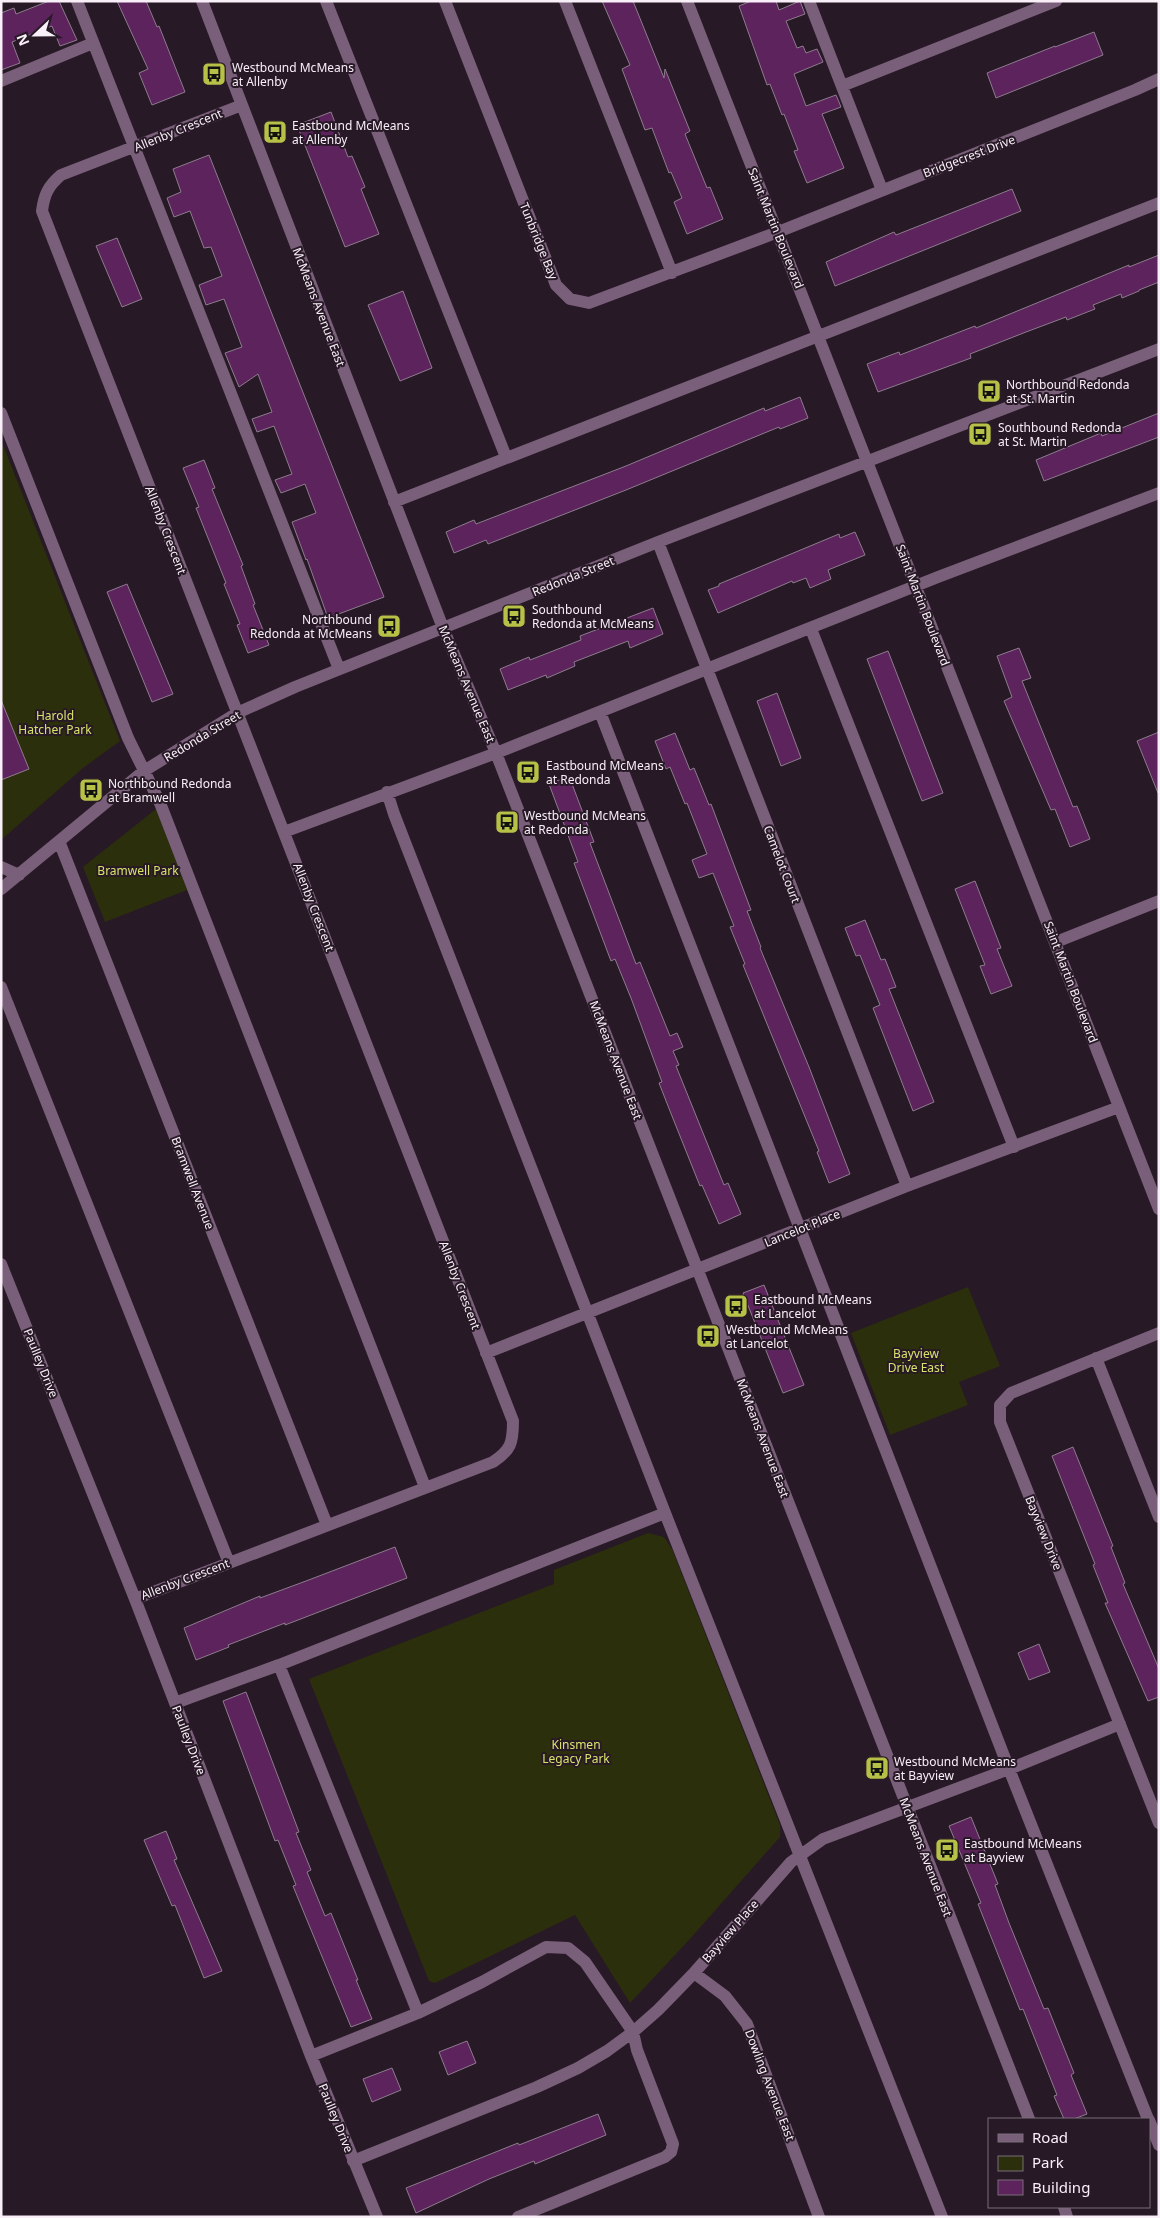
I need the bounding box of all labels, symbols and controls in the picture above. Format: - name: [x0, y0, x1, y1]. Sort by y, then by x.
- north arrow: [10, 10, 60, 60]
- text: N: [12, 31, 33, 49]
- place label: Westbound McMeans at Allenby: [232, 59, 354, 90]
- bus stop icon: Westbound McMeans at Allenby: [201, 61, 227, 87]
- street label: Allenby Crescent: [131, 104, 225, 155]
- place label: Eastbound McMeans at Allenby: [292, 117, 410, 148]
- bus stop icon: Eastbound McMeans at Allenby: [262, 119, 288, 145]
- street label: Bridgecrest Drive: [920, 131, 1018, 181]
- street label: Saint Martin Boulevard: [744, 165, 808, 291]
- street label: Tunbridge Bay: [516, 200, 563, 283]
- street label: McMeans Avenue East: [288, 245, 350, 370]
- place label: Northbound Redonda at St. Martin: [1006, 376, 1129, 407]
- bus stop icon: Northbound Redonda at St. Martin: [976, 378, 1002, 404]
- place label: Southbound Redonda at St. Martin: [998, 419, 1121, 450]
- bus stop icon: Southbound Redonda at St. Martin: [967, 421, 993, 447]
- street label: Allenby Crescent: [141, 483, 191, 577]
- street label: Saint Martin Boulevard: [892, 542, 954, 668]
- street label: Redonda Street: [529, 552, 617, 600]
- place label: Southbound Redonda at McMeans: [532, 601, 654, 632]
- bus stop icon: Southbound Redonda at McMeans: [501, 603, 527, 629]
- place label: Northbound Redonda at McMeans: [250, 611, 372, 642]
- bus stop icon: Northbound Redonda at McMeans: [376, 613, 402, 639]
- street label: McMeans Avenue East: [435, 623, 500, 746]
- street label: Redonda Street: [160, 706, 244, 766]
- park label: Harold Hatcher Park: [18, 707, 92, 738]
- place label: Eastbound McMeans at Redonda: [546, 757, 664, 788]
- bus stop icon: Eastbound McMeans at Redonda: [515, 759, 541, 785]
- place label: Northbound Redonda at Bramwell: [108, 775, 231, 806]
- bus stop icon: Northbound Redonda at Bramwell: [78, 777, 104, 803]
- place label: Westbound McMeans at Redonda: [524, 807, 646, 838]
- bus stop icon: Westbound McMeans at Redonda: [494, 809, 520, 835]
- street label: Camelot Court: [759, 823, 805, 906]
- street label: Allenby Crescent: [289, 860, 339, 954]
- park label: Bramwell Park: [97, 862, 179, 879]
- street label: Saint Martin Boulevard: [1040, 919, 1102, 1045]
- street label: McMeans Avenue East: [585, 998, 647, 1123]
- street label: Bramwell Avenue: [167, 1134, 219, 1232]
- street label: Lancelot Place: [762, 1205, 843, 1251]
- street label: Allenby Crescent: [435, 1238, 485, 1332]
- place label: Eastbound McMeans at Lancelot: [754, 1291, 872, 1322]
- bus stop icon: Eastbound McMeans at Lancelot: [723, 1293, 749, 1319]
- place label: Westbound McMeans at Lancelot: [726, 1321, 848, 1352]
- bus stop icon: Westbound McMeans at Lancelot: [695, 1323, 721, 1349]
- street label: Paulley Drive: [19, 1326, 63, 1400]
- park label: Bayview Drive East: [888, 1345, 945, 1376]
- street label: McMeans Avenue East: [732, 1376, 794, 1501]
- street label: Bayview Drive: [1021, 1493, 1067, 1573]
- street label: Allenby Crescent: [138, 1554, 232, 1604]
- street label: Paulley Drive: [168, 1703, 210, 1777]
- park label: Kinsmen Legacy Park: [542, 1736, 610, 1767]
- place label: Westbound McMeans at Bayview: [894, 1753, 1016, 1784]
- bus stop icon: Westbound McMeans at Bayview: [864, 1755, 890, 1781]
- street label: McMeans Avenue East: [895, 1795, 957, 1920]
- place label: Eastbound McMeans at Bayview: [964, 1835, 1082, 1866]
- bus stop icon: Eastbound McMeans at Bayview: [934, 1837, 960, 1863]
- street label: Bayview Place: [698, 1896, 762, 1966]
- street label: Dowling Avenue East: [741, 2027, 799, 2144]
- street label: Paulley Drive: [314, 2081, 358, 2155]
- legend: [988, 2118, 1150, 2208]
- text: Road: [1032, 2127, 1068, 2147]
- text: Park: [1032, 2152, 1064, 2172]
- text: Building: [1032, 2177, 1090, 2197]

